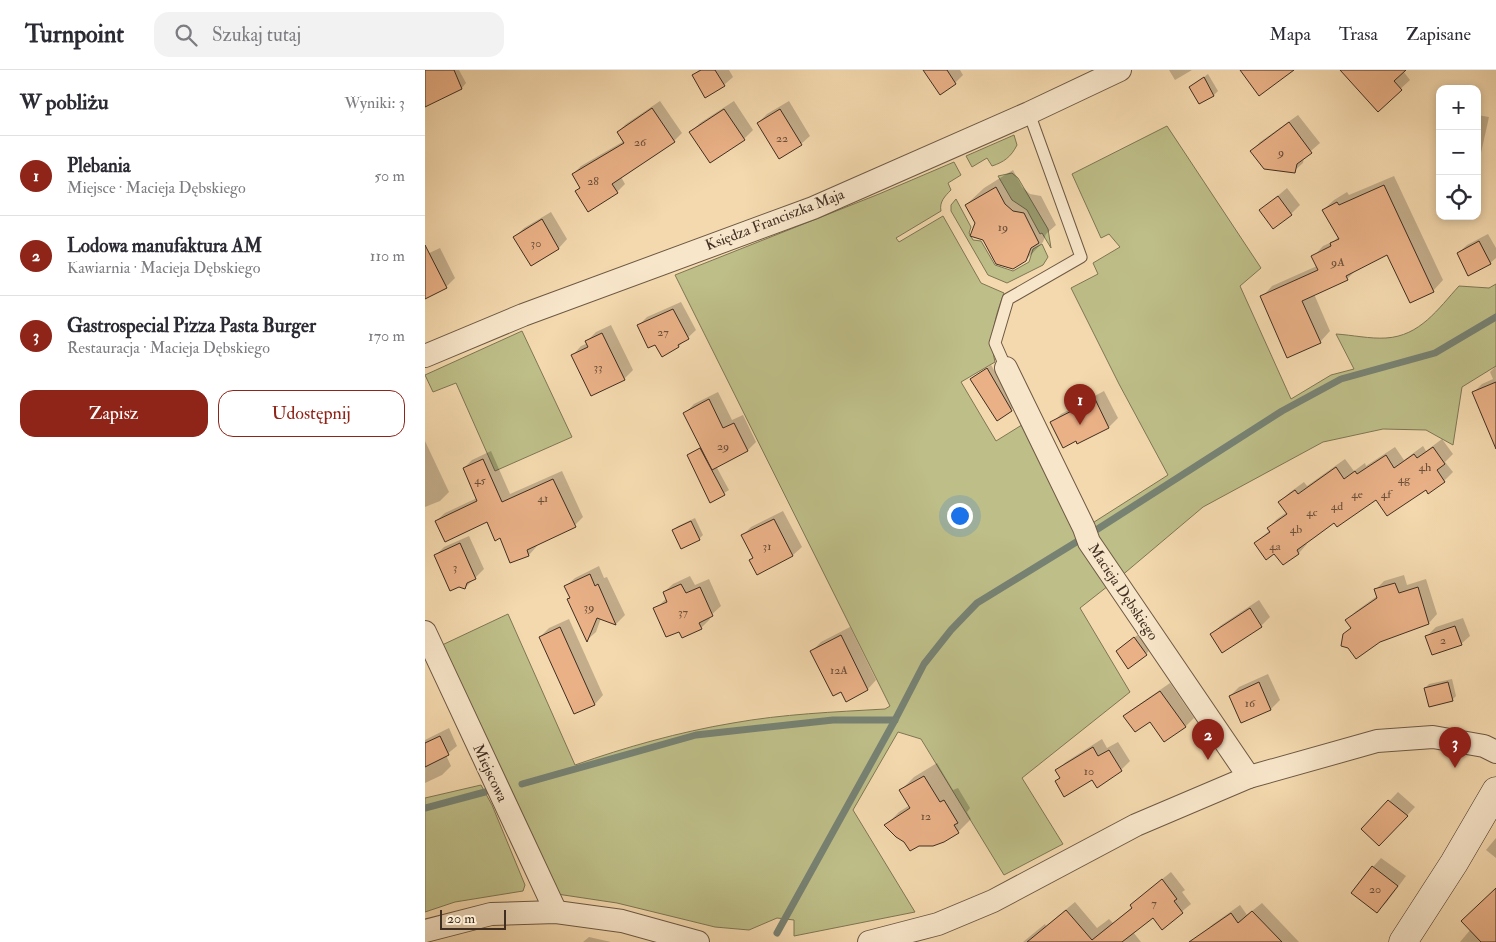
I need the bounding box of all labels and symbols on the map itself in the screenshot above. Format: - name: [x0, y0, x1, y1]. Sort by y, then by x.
- house number: 22: [776, 131, 788, 146]
- house number: 26: [634, 135, 647, 150]
- house number: 9: [1277, 145, 1284, 160]
- house number: 28: [587, 174, 599, 189]
- street label: Księdza Franciszka Maja: [703, 184, 848, 255]
- house number: 19: [998, 220, 1008, 235]
- house number: 30: [531, 236, 541, 251]
- house number: 9A: [1330, 255, 1345, 270]
- house number: 27: [657, 325, 669, 340]
- house number: 33: [593, 360, 603, 375]
- pin: 1: [1064, 384, 1096, 425]
- house number: 29: [717, 439, 729, 454]
- house number: 4h: [1419, 460, 1432, 475]
- house number: 4g: [1398, 472, 1411, 487]
- house number: 45: [474, 473, 487, 488]
- house number: 4e: [1351, 487, 1363, 502]
- house number: 4f: [1381, 487, 1393, 502]
- house number: 41: [538, 491, 548, 506]
- house number: 4d: [1331, 499, 1343, 514]
- your location: [947, 503, 973, 529]
- house number: 4c: [1306, 505, 1318, 520]
- house number: 4b: [1290, 522, 1302, 537]
- house number: 31: [763, 539, 771, 554]
- house number: 4a: [1269, 539, 1282, 554]
- street label: Macieja Dębskiego: [1084, 540, 1162, 644]
- house number: 3: [453, 560, 457, 575]
- house number: 39: [584, 600, 594, 615]
- house number: 37: [678, 605, 689, 620]
- house number: 2: [1440, 633, 1446, 648]
- house number: 12A: [830, 663, 848, 678]
- house number: 16: [1245, 696, 1256, 711]
- pin: 2: [1192, 719, 1224, 760]
- pin: 3: [1439, 727, 1471, 768]
- street label: Miejscowa: [468, 741, 512, 806]
- house number: 10: [1084, 764, 1094, 779]
- house number: 12: [921, 809, 931, 824]
- house number: 20: [1369, 882, 1381, 897]
- house number: 7: [1151, 896, 1157, 911]
- scale bar: [440, 907, 506, 930]

